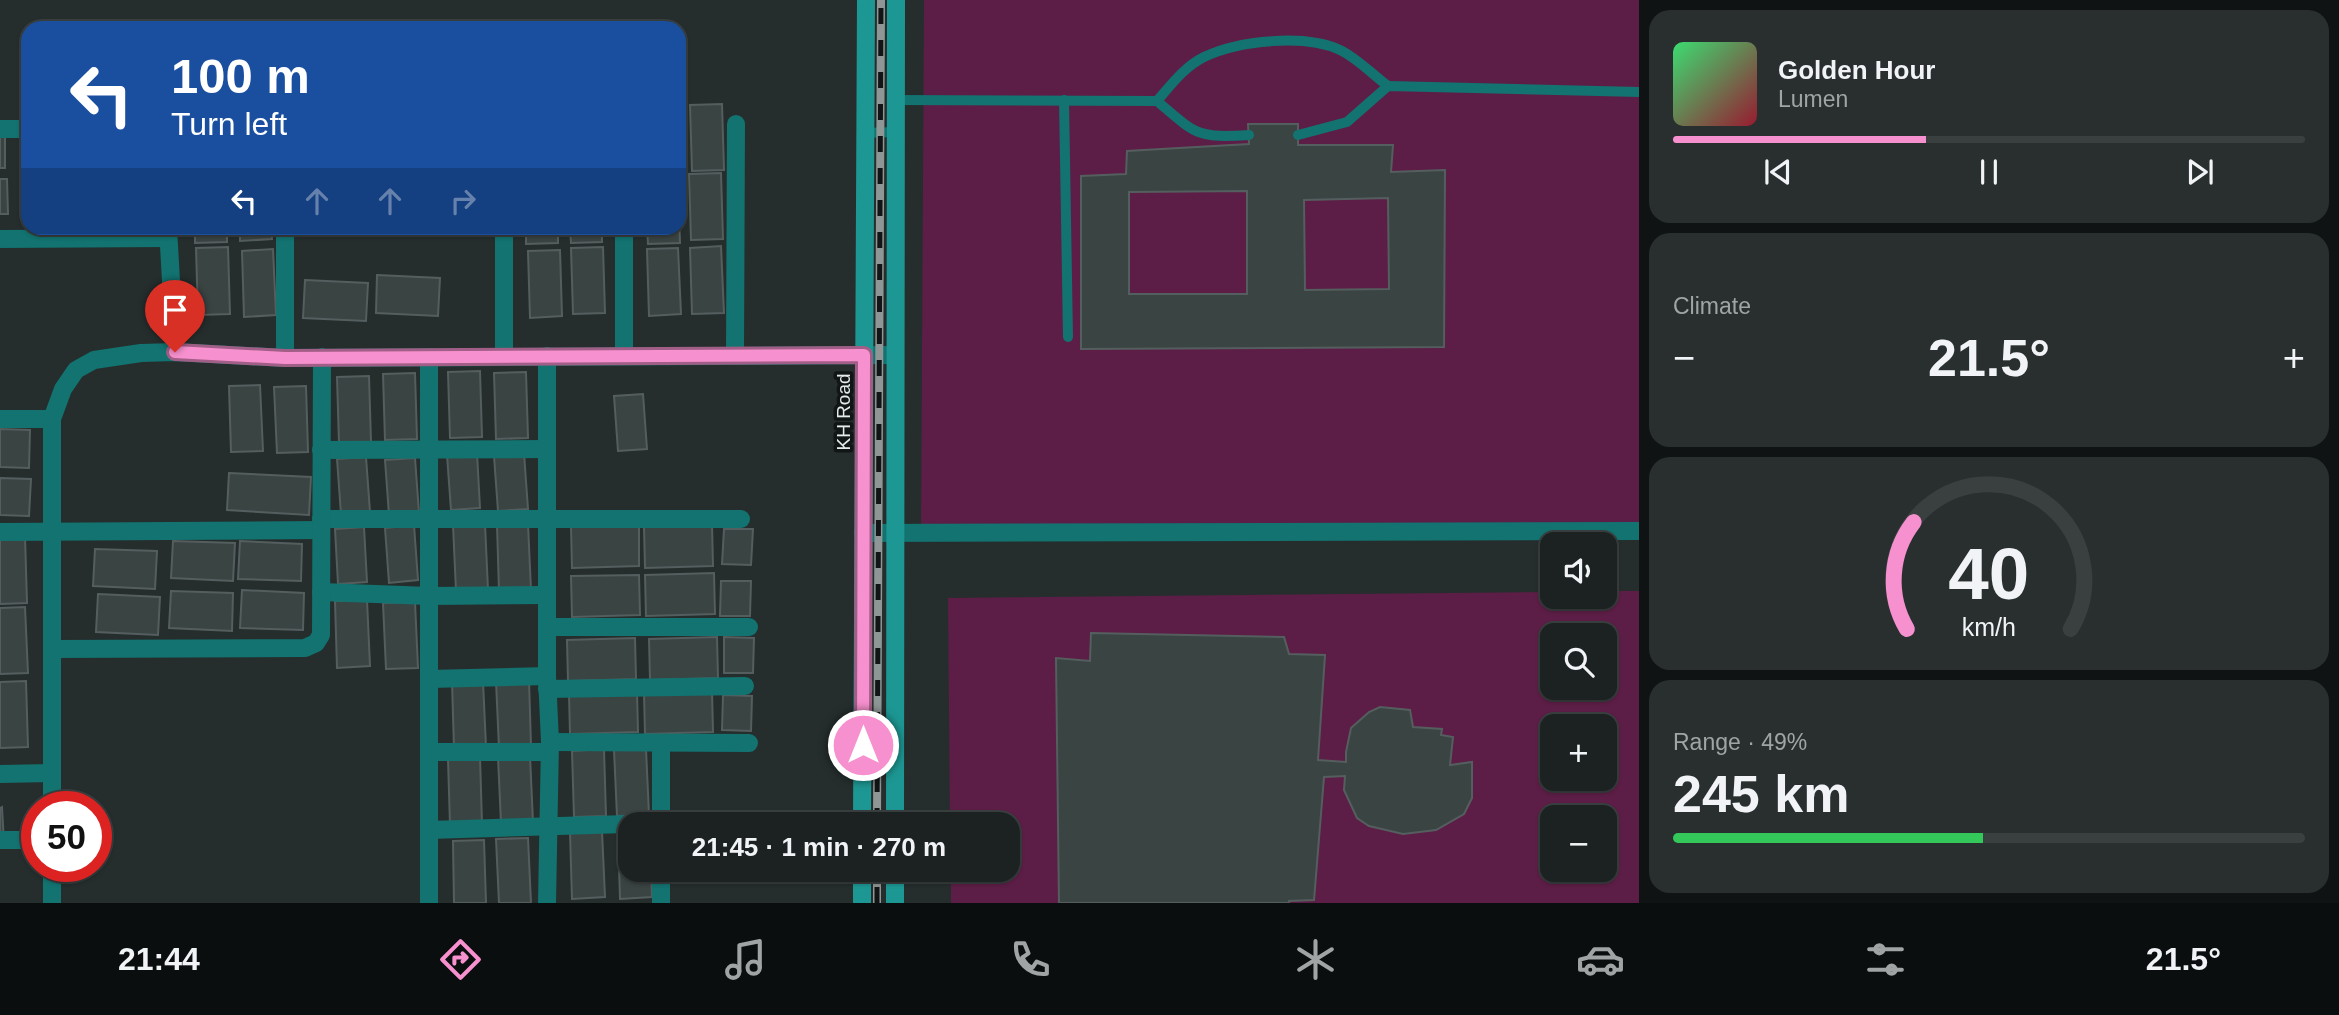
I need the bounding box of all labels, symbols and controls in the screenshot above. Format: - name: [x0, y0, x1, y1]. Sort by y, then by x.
- icon: left: [56, 49, 147, 140]
- text: 100 m: [171, 49, 310, 103]
- text: Golden Hour: [1778, 55, 1935, 85]
- text: Lumen: [1778, 86, 1848, 112]
- text: Turn left: [171, 106, 287, 142]
- icon: previous: [1759, 153, 1797, 191]
- icon: pause: [1970, 153, 2008, 191]
- icon: next: [2181, 153, 2219, 191]
- icon: left: [225, 182, 263, 220]
- icon: ahead: [298, 182, 336, 220]
- icon: ahead: [371, 182, 409, 220]
- icon: right: [444, 182, 482, 220]
- pin: [145, 280, 205, 352]
- icon: arrive: [156, 291, 194, 329]
- text: Climate: [1673, 293, 1751, 319]
- text: 21.5°: [1928, 329, 2050, 387]
- text: −: [1673, 337, 1695, 379]
- text: +: [2283, 337, 2305, 379]
- street label: KH Road: [833, 373, 854, 451]
- map controls: [1540, 532, 1617, 882]
- button: sound: [1540, 532, 1617, 609]
- text: 40: [1949, 534, 2029, 615]
- text: km/h: [1962, 613, 2016, 641]
- button: search: [1540, 623, 1617, 700]
- position arrow: [826, 708, 900, 782]
- button: +: [1540, 714, 1617, 791]
- text: Range · 49%: [1673, 729, 1807, 755]
- text: 245 km: [1673, 765, 1849, 823]
- speed limit sign: 50: [21, 791, 112, 882]
- button: −: [1540, 805, 1617, 882]
- text: 21:45 · 1 min · 270 m: [692, 832, 946, 862]
- icon: directions: [436, 935, 485, 984]
- icon: music: [721, 935, 770, 984]
- icon: phone: [1006, 935, 1055, 984]
- icon: climate: [1291, 935, 1340, 984]
- icon: car: [1576, 935, 1625, 984]
- icon: filters: [1861, 935, 1910, 984]
- text: 21:44: [118, 941, 200, 977]
- text: 21.5°: [2146, 941, 2221, 977]

